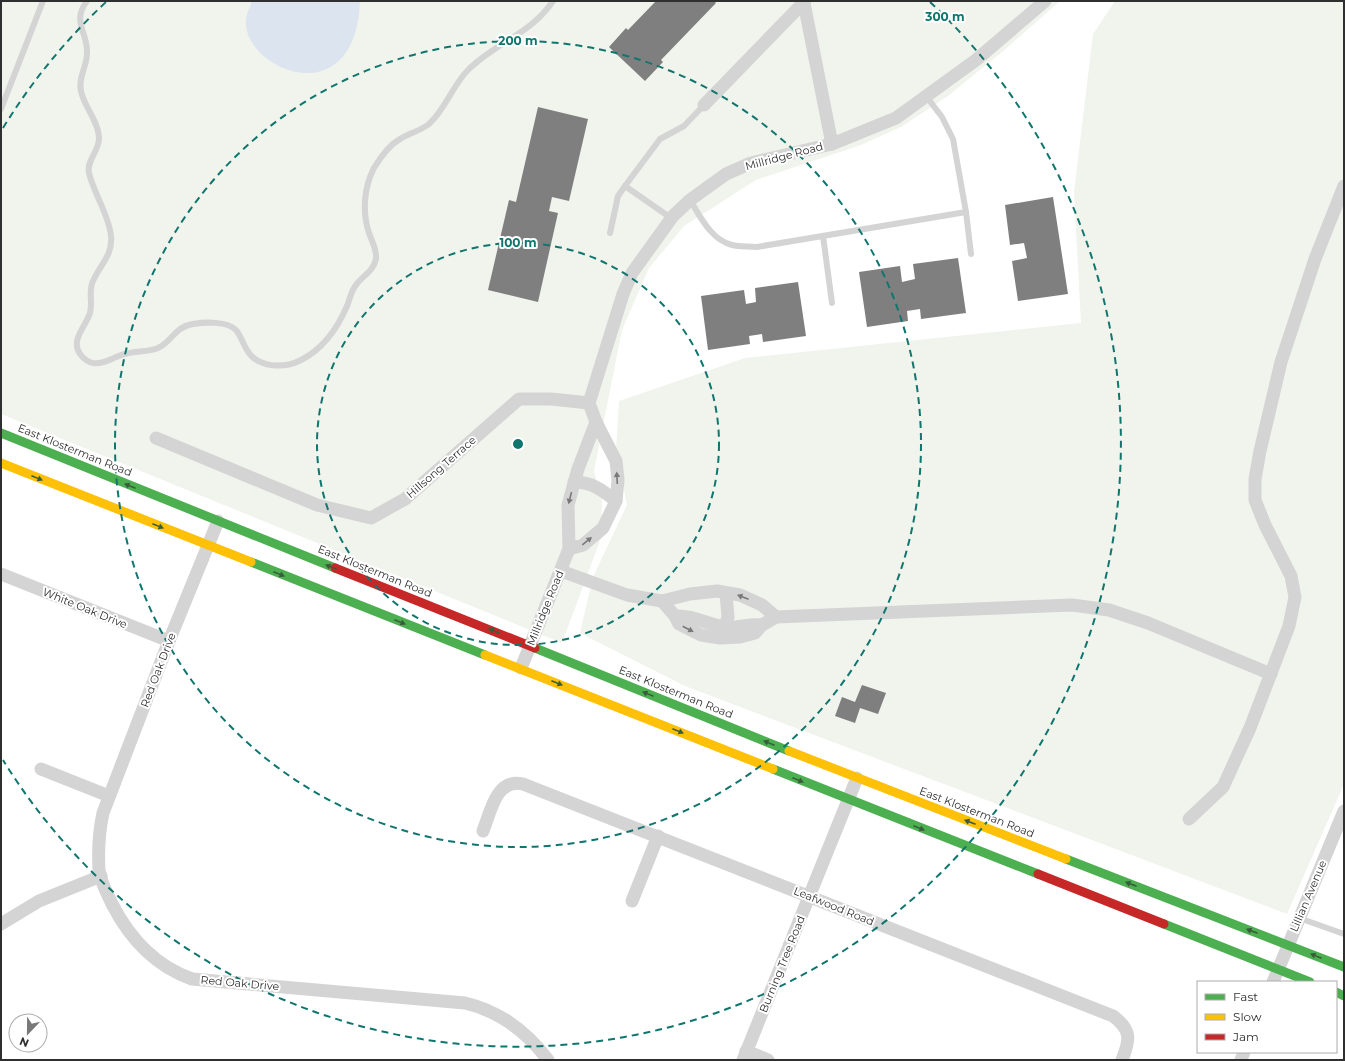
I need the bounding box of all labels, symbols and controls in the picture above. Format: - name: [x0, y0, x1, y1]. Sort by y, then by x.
- text: 300 m: [924, 9, 965, 24]
- text: 200 m: [498, 33, 538, 48]
- street label: Millridge Road: [744, 139, 824, 173]
- text: 100 m: [500, 235, 536, 250]
- street label: East Klosterman Road: [16, 421, 134, 479]
- street label: Hillsong Terrace: [403, 433, 479, 501]
- centre of rings: [511, 437, 525, 451]
- one-way arrow: [614, 472, 621, 484]
- one-way arrow: [32, 475, 44, 481]
- one-way arrow: [123, 482, 135, 488]
- one-way arrow: [566, 492, 572, 505]
- one-way arrow: [153, 523, 165, 529]
- one-way arrow: [582, 536, 593, 545]
- street label: East Klosterman Road: [316, 542, 434, 600]
- one-way arrow: [325, 563, 337, 569]
- street label: Millridge Road: [524, 568, 566, 648]
- one-way arrow: [273, 571, 285, 577]
- street label: White Oak Drive: [41, 585, 130, 631]
- one-way arrow: [737, 593, 749, 599]
- one-way arrow: [394, 619, 406, 625]
- one-way arrow: [683, 625, 694, 632]
- one-way arrow: [487, 628, 499, 634]
- street label: Red Oak Drive: [137, 630, 179, 709]
- street label: East Klosterman Road: [617, 663, 735, 721]
- one-way arrow: [552, 680, 564, 686]
- one-way arrow: [642, 690, 654, 696]
- one-way arrow: [672, 728, 683, 734]
- one-way arrow: [762, 739, 774, 745]
- one-way arrow: [793, 777, 805, 783]
- street label: East Klosterman Road: [918, 784, 1036, 840]
- one-way arrow: [965, 819, 976, 825]
- one-way arrow: [914, 825, 926, 831]
- street label: Lillian Avenue: [1287, 858, 1330, 934]
- one-way arrow: [1124, 880, 1136, 886]
- street label: Leafwood Road: [792, 883, 876, 929]
- street label: Burning Tree Road: [756, 913, 808, 1015]
- one-way arrow: [1245, 927, 1257, 933]
- one-way arrow: [1311, 953, 1322, 959]
- street label: Red Oak Drive: [200, 973, 280, 993]
- legend: [1197, 981, 1337, 1053]
- text: Fast: [1233, 989, 1258, 1004]
- text: Slow: [1233, 1009, 1262, 1024]
- north arrow: [8, 1013, 48, 1053]
- text: Jam: [1232, 1029, 1259, 1044]
- text: N: [18, 1034, 31, 1050]

